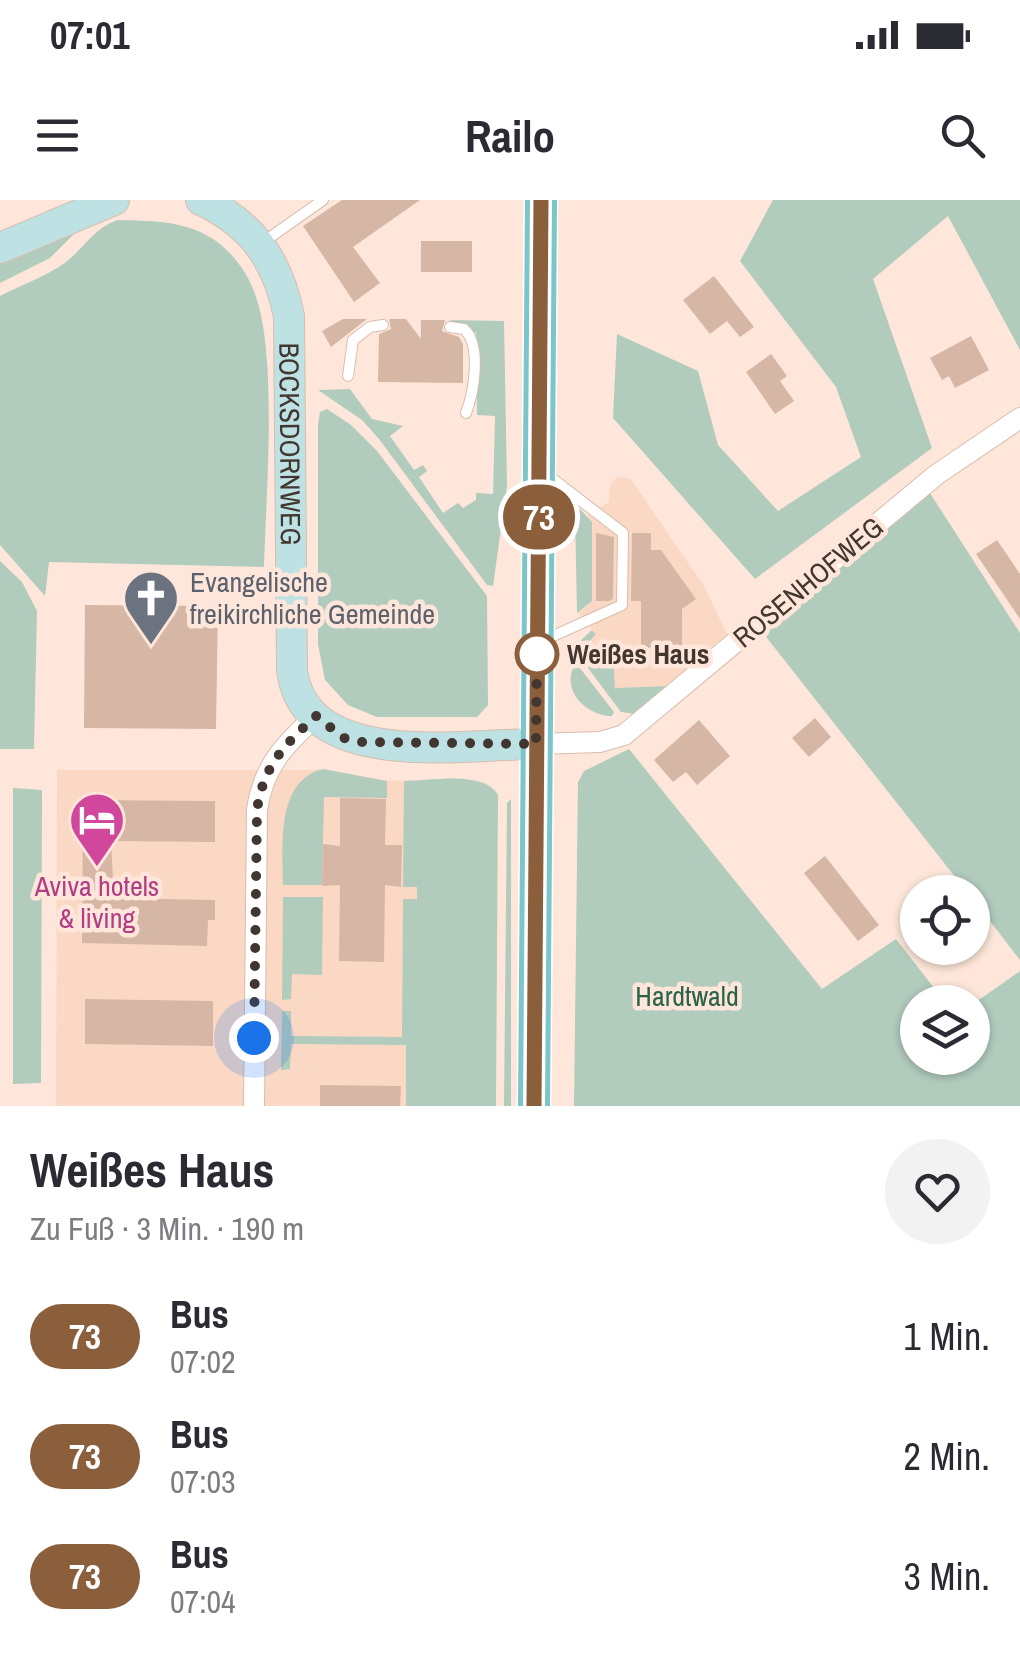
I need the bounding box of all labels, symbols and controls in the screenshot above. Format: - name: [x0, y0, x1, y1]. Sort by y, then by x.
- text: 07:01: [50, 10, 130, 61]
- text: Railo: [465, 105, 555, 166]
- icon: menu: [30, 108, 85, 163]
- icon: search: [935, 108, 990, 163]
- street label: BOCKSDORNWEG: [270, 342, 310, 546]
- line badge: 73: [494, 484, 584, 550]
- text: 73: [523, 494, 555, 541]
- street label: ROSENHOFWEG: [725, 508, 891, 656]
- place label: Evangelische freikirchliche Gemeinde: [190, 563, 435, 633]
- church icon: Evangelische freikirchliche Gemeinde: [121, 568, 181, 647]
- marker: Weißes Haus: [516, 633, 558, 675]
- place label: Weißes Haus: [567, 635, 710, 673]
- hotel icon: Aviva hotels & living: [67, 790, 127, 869]
- place label: Aviva hotels & living: [34, 867, 159, 937]
- map controls: [900, 875, 990, 1075]
- button: locate: [900, 875, 990, 965]
- park label: Hardtwald: [635, 977, 739, 1015]
- button: layers: [900, 985, 990, 1075]
- your location: [229, 1013, 279, 1063]
- text: Weißes Haus: [30, 1137, 274, 1202]
- button: heart: [885, 1139, 990, 1244]
- text: Zu Fuß · 3 Min. · 190 m: [30, 1207, 304, 1250]
- text: Bus: [170, 1289, 229, 1340]
- text: 1 Min.: [903, 1311, 990, 1362]
- text: 73: [69, 1313, 101, 1360]
- text: 07:02: [170, 1340, 236, 1383]
- text: Bus: [170, 1409, 229, 1460]
- text: 2 Min.: [903, 1431, 990, 1482]
- text: 73: [69, 1433, 101, 1480]
- text: 07:03: [170, 1460, 236, 1503]
- text: Bus: [170, 1529, 229, 1580]
- text: 3 Min.: [903, 1551, 990, 1602]
- text: 73: [69, 1553, 101, 1600]
- text: 07:04: [170, 1580, 236, 1623]

